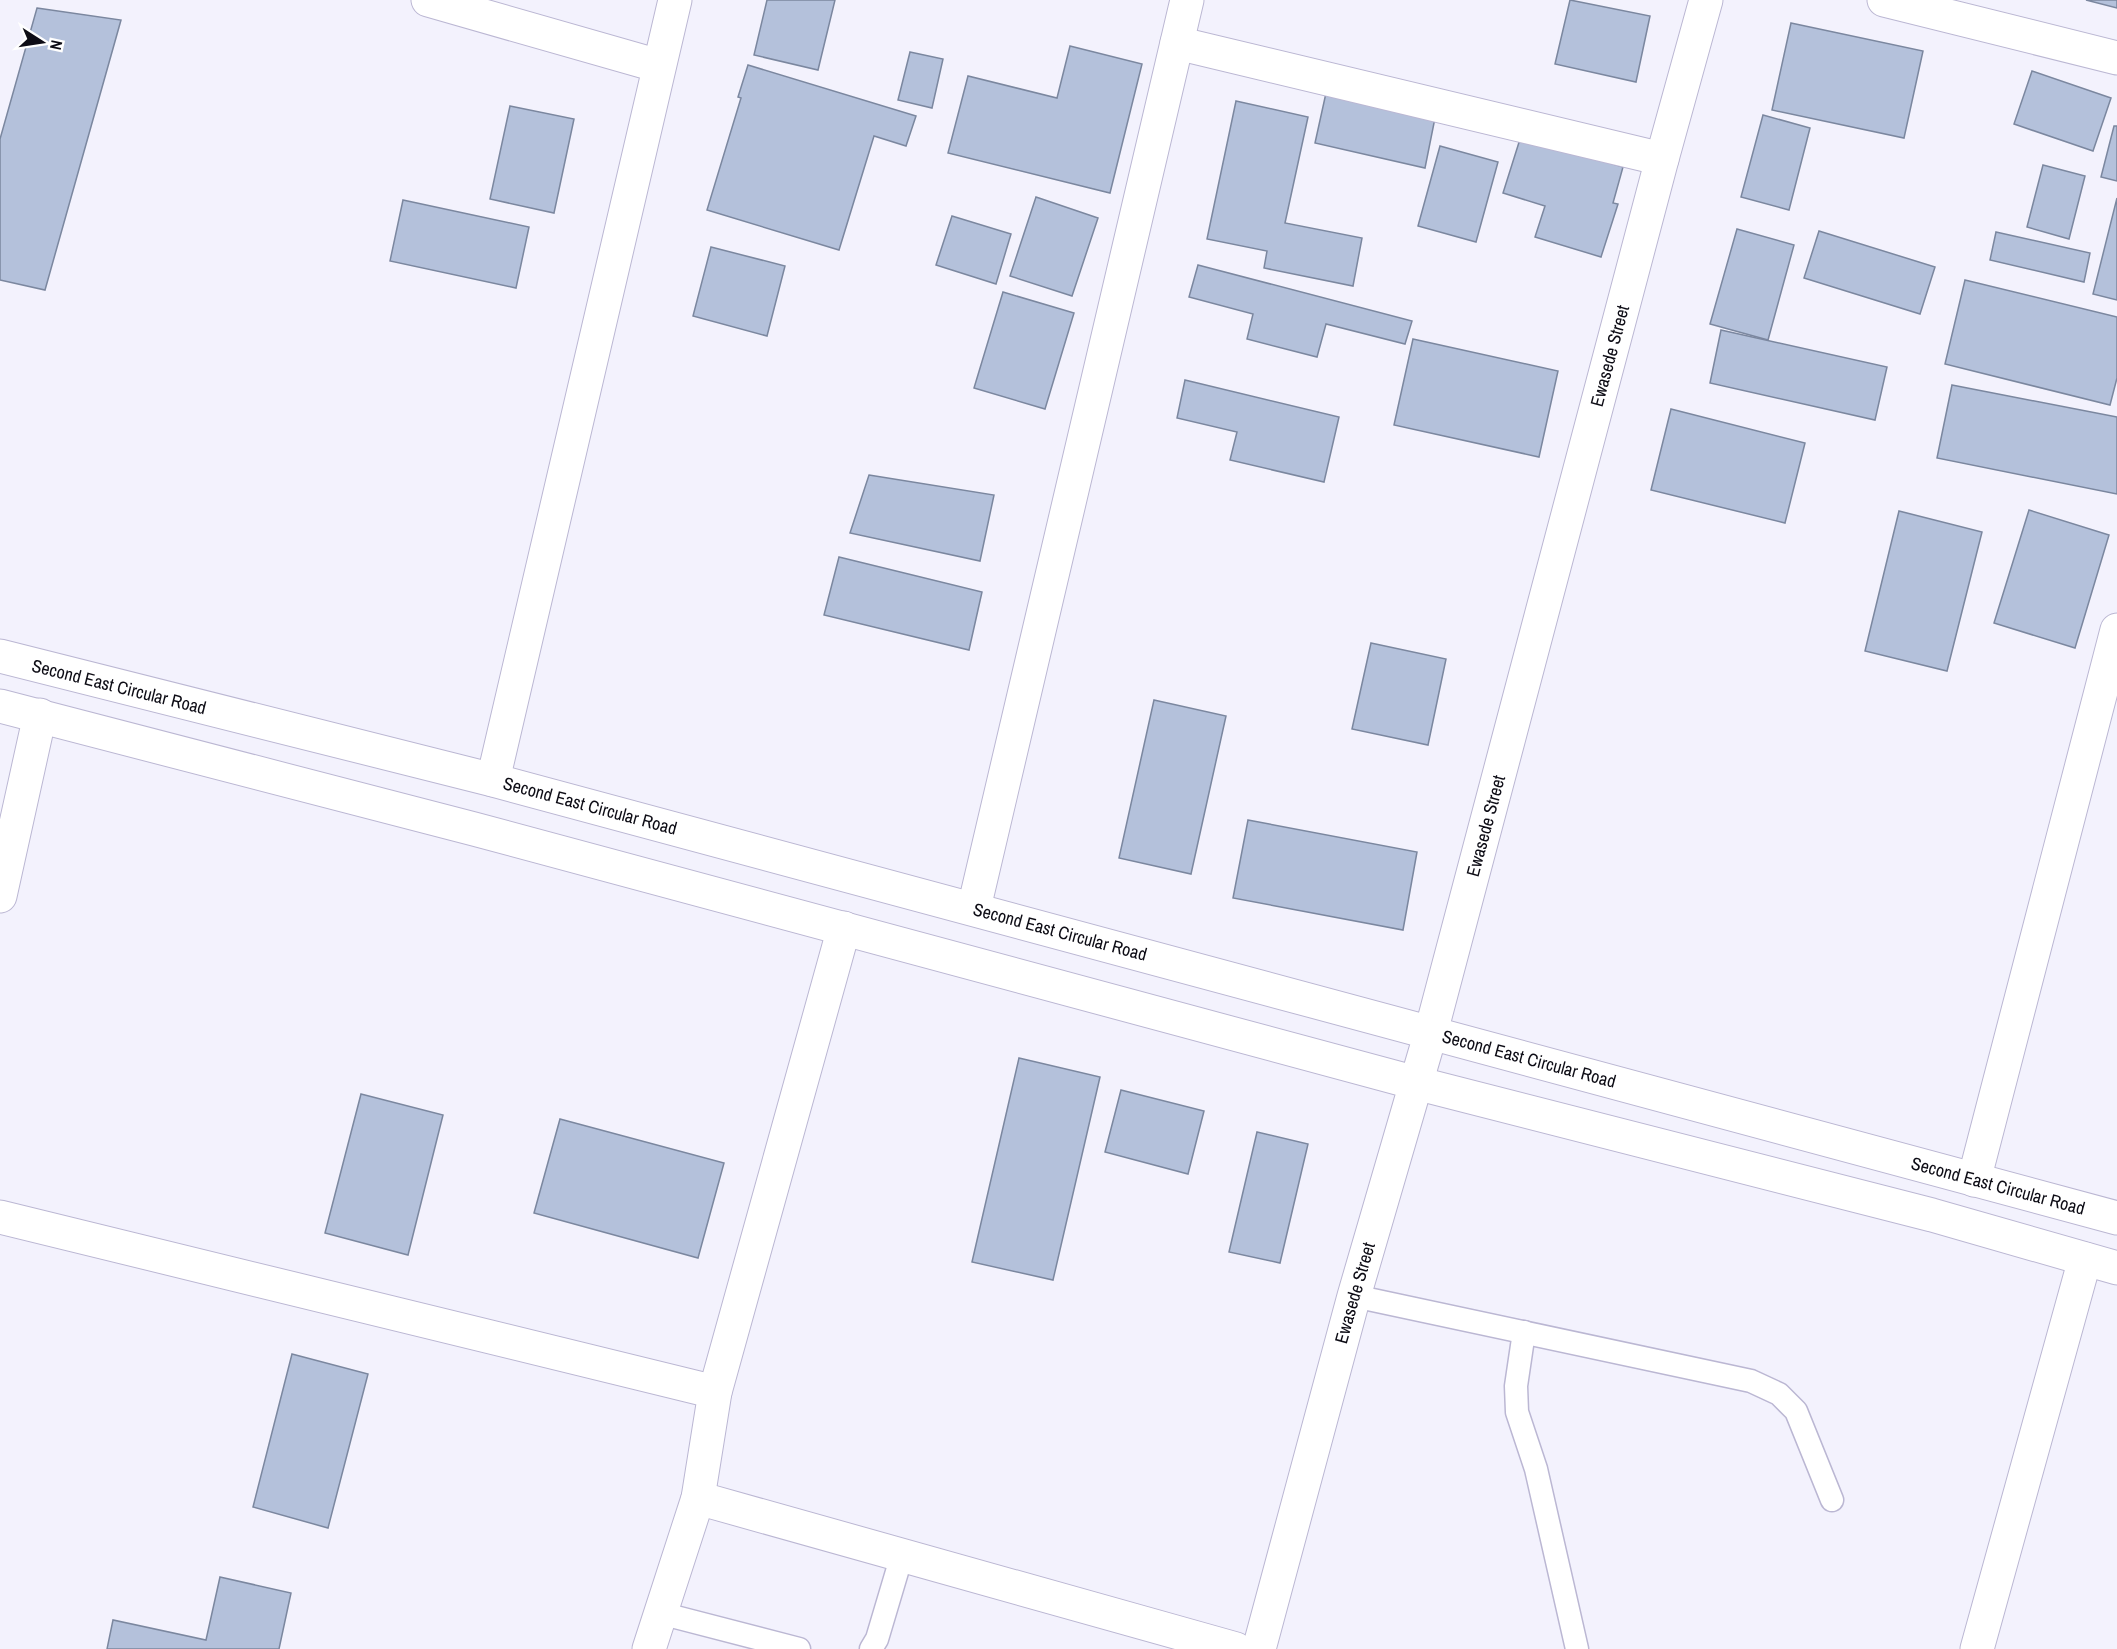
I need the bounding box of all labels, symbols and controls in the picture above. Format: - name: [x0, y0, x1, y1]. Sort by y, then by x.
- north arrow: [12, 12, 72, 72]
- text: N: [45, 38, 68, 52]
- street label: Ewasede Street: [1584, 302, 1635, 409]
- street label: Second East Circular Road: [29, 653, 209, 720]
- street label: Second East Circular Road: [501, 770, 680, 841]
- street label: Ewasede Street: [1460, 772, 1511, 879]
- street label: Second East Circular Road: [971, 896, 1150, 967]
- street label: Second East Circular Road: [1440, 1023, 1619, 1094]
- street label: Second East Circular Road: [1909, 1150, 2088, 1221]
- street label: Ewasede Street: [1328, 1239, 1381, 1346]

